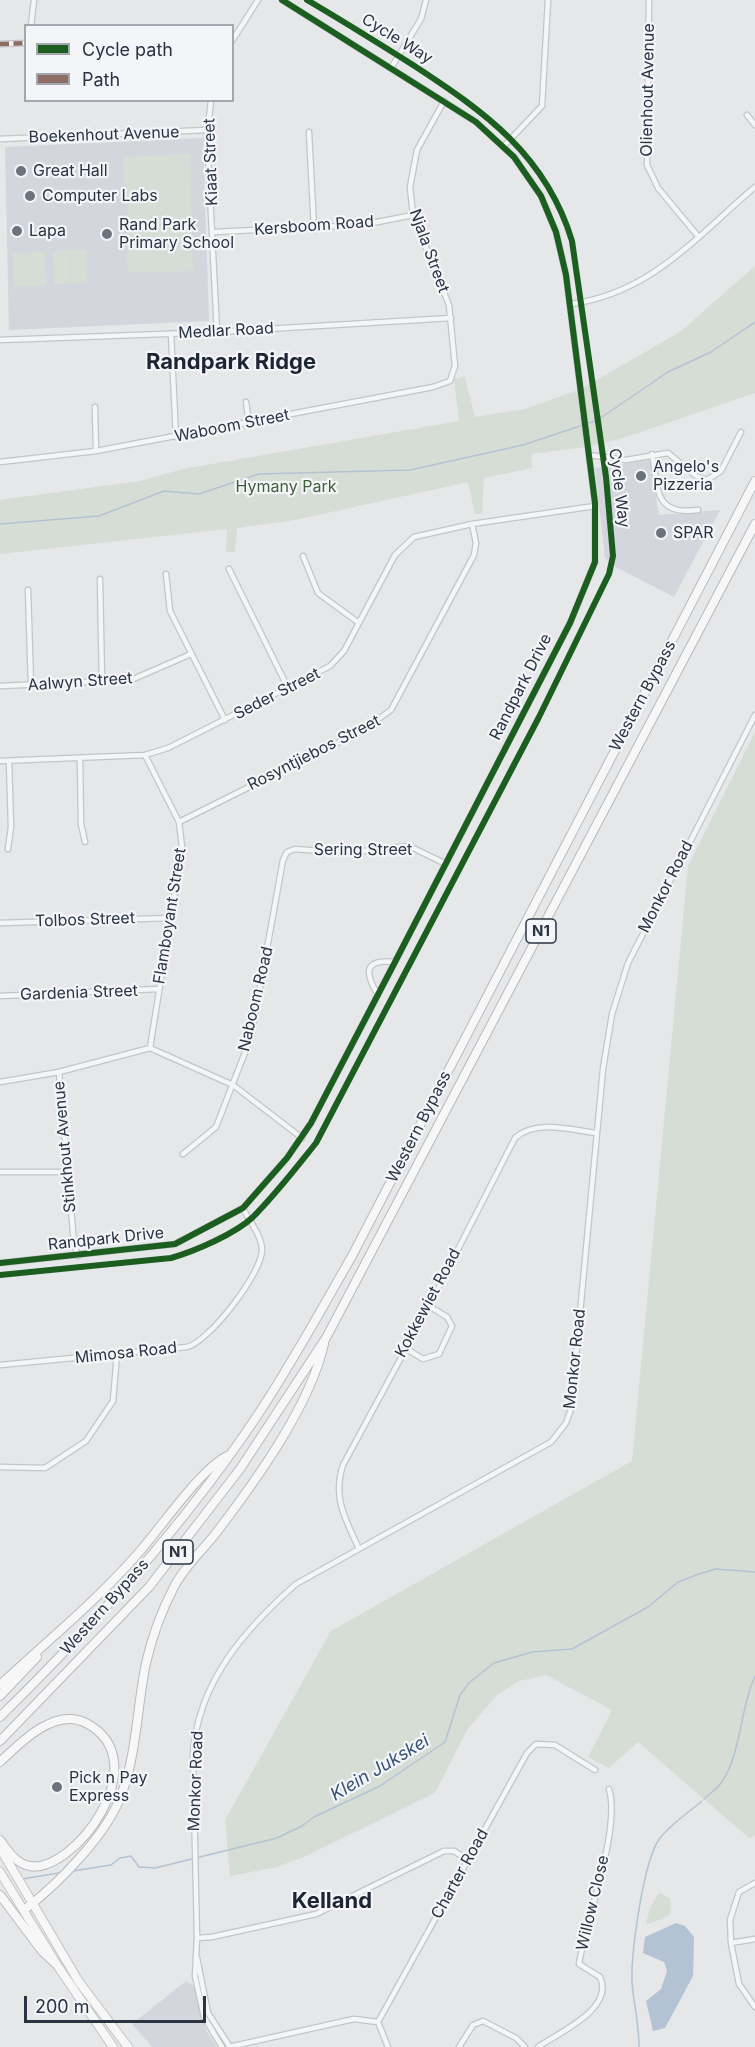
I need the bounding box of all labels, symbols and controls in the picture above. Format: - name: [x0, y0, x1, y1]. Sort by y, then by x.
- street label: Cycle Way: [358, 10, 436, 68]
- street label: Olienhout Avenue: [637, 23, 659, 157]
- legend: [24, 24, 234, 102]
- text: Cycle path: [82, 39, 173, 60]
- text: Path: [82, 69, 120, 90]
- street label: Kiaat Street: [200, 118, 222, 206]
- street label: Boekenhout Avenue: [28, 123, 180, 147]
- place label: Great Hall: [33, 161, 108, 181]
- marker: Great Hall: [14, 164, 28, 178]
- place label: Computer Labs: [42, 186, 158, 206]
- marker: Computer Labs: [23, 189, 37, 203]
- street label: Njala Street: [405, 207, 453, 295]
- street label: Kersboom Road: [253, 212, 375, 240]
- place label: Rand Park Primary School: [119, 215, 234, 253]
- place label: Lapa: [29, 221, 66, 241]
- marker: Lapa: [10, 224, 24, 238]
- marker: Rand Park Primary School: [100, 227, 114, 241]
- street label: Medlar Road: [178, 319, 274, 343]
- district label: Randpark Ridge: [146, 349, 316, 375]
- street label: Waboom Street: [173, 405, 291, 447]
- street label: Cycle Way: [605, 447, 633, 529]
- place label: Angelo's Pizzeria: [653, 457, 719, 495]
- marker: Angelo's Pizzeria: [634, 469, 648, 483]
- park label: Hymany Park: [236, 477, 336, 497]
- place label: SPAR: [673, 523, 714, 543]
- marker: SPAR: [654, 526, 668, 540]
- street label: Randpark Drive: [486, 631, 556, 743]
- street label: Western Bypass: [606, 637, 680, 755]
- street label: Seder Street: [231, 664, 323, 724]
- street label: Aalwyn Street: [27, 669, 133, 695]
- street label: Rosyntjiebos Street: [244, 711, 384, 795]
- street label: Monkor Road: [635, 838, 697, 936]
- street label: Sering Street: [314, 840, 412, 860]
- street label: Flamboyant Street: [150, 847, 190, 985]
- street label: Tolbos Street: [35, 909, 135, 931]
- road number: N1: [526, 919, 556, 943]
- street label: Naboom Road: [235, 945, 277, 1053]
- street label: Gardenia Street: [20, 981, 138, 1005]
- street label: Western Bypass: [383, 1068, 455, 1186]
- street label: Stinkhout Avenue: [50, 1080, 80, 1214]
- street label: Randpark Drive: [47, 1223, 165, 1255]
- street label: Kokkewiet Road: [391, 1245, 465, 1361]
- street label: Monkor Road: [560, 1308, 590, 1410]
- street label: Mimosa Road: [74, 1338, 178, 1368]
- road number: N1: [163, 1540, 193, 1564]
- street label: Western Bypass: [57, 1555, 153, 1659]
- street label: Monkor Road: [185, 1730, 207, 1832]
- water label: Klein Jukskei: [327, 1730, 433, 1806]
- place label: Pick n Pay Express: [69, 1768, 147, 1806]
- marker: Pick n Pay Express: [50, 1780, 64, 1794]
- street label: Charter Road: [427, 1826, 493, 1922]
- street label: Willow Close: [573, 1853, 613, 1953]
- district label: Kelland: [292, 1888, 372, 1914]
- scale bar: [27, 1984, 208, 2022]
- text: 200 m: [35, 1996, 90, 2017]

